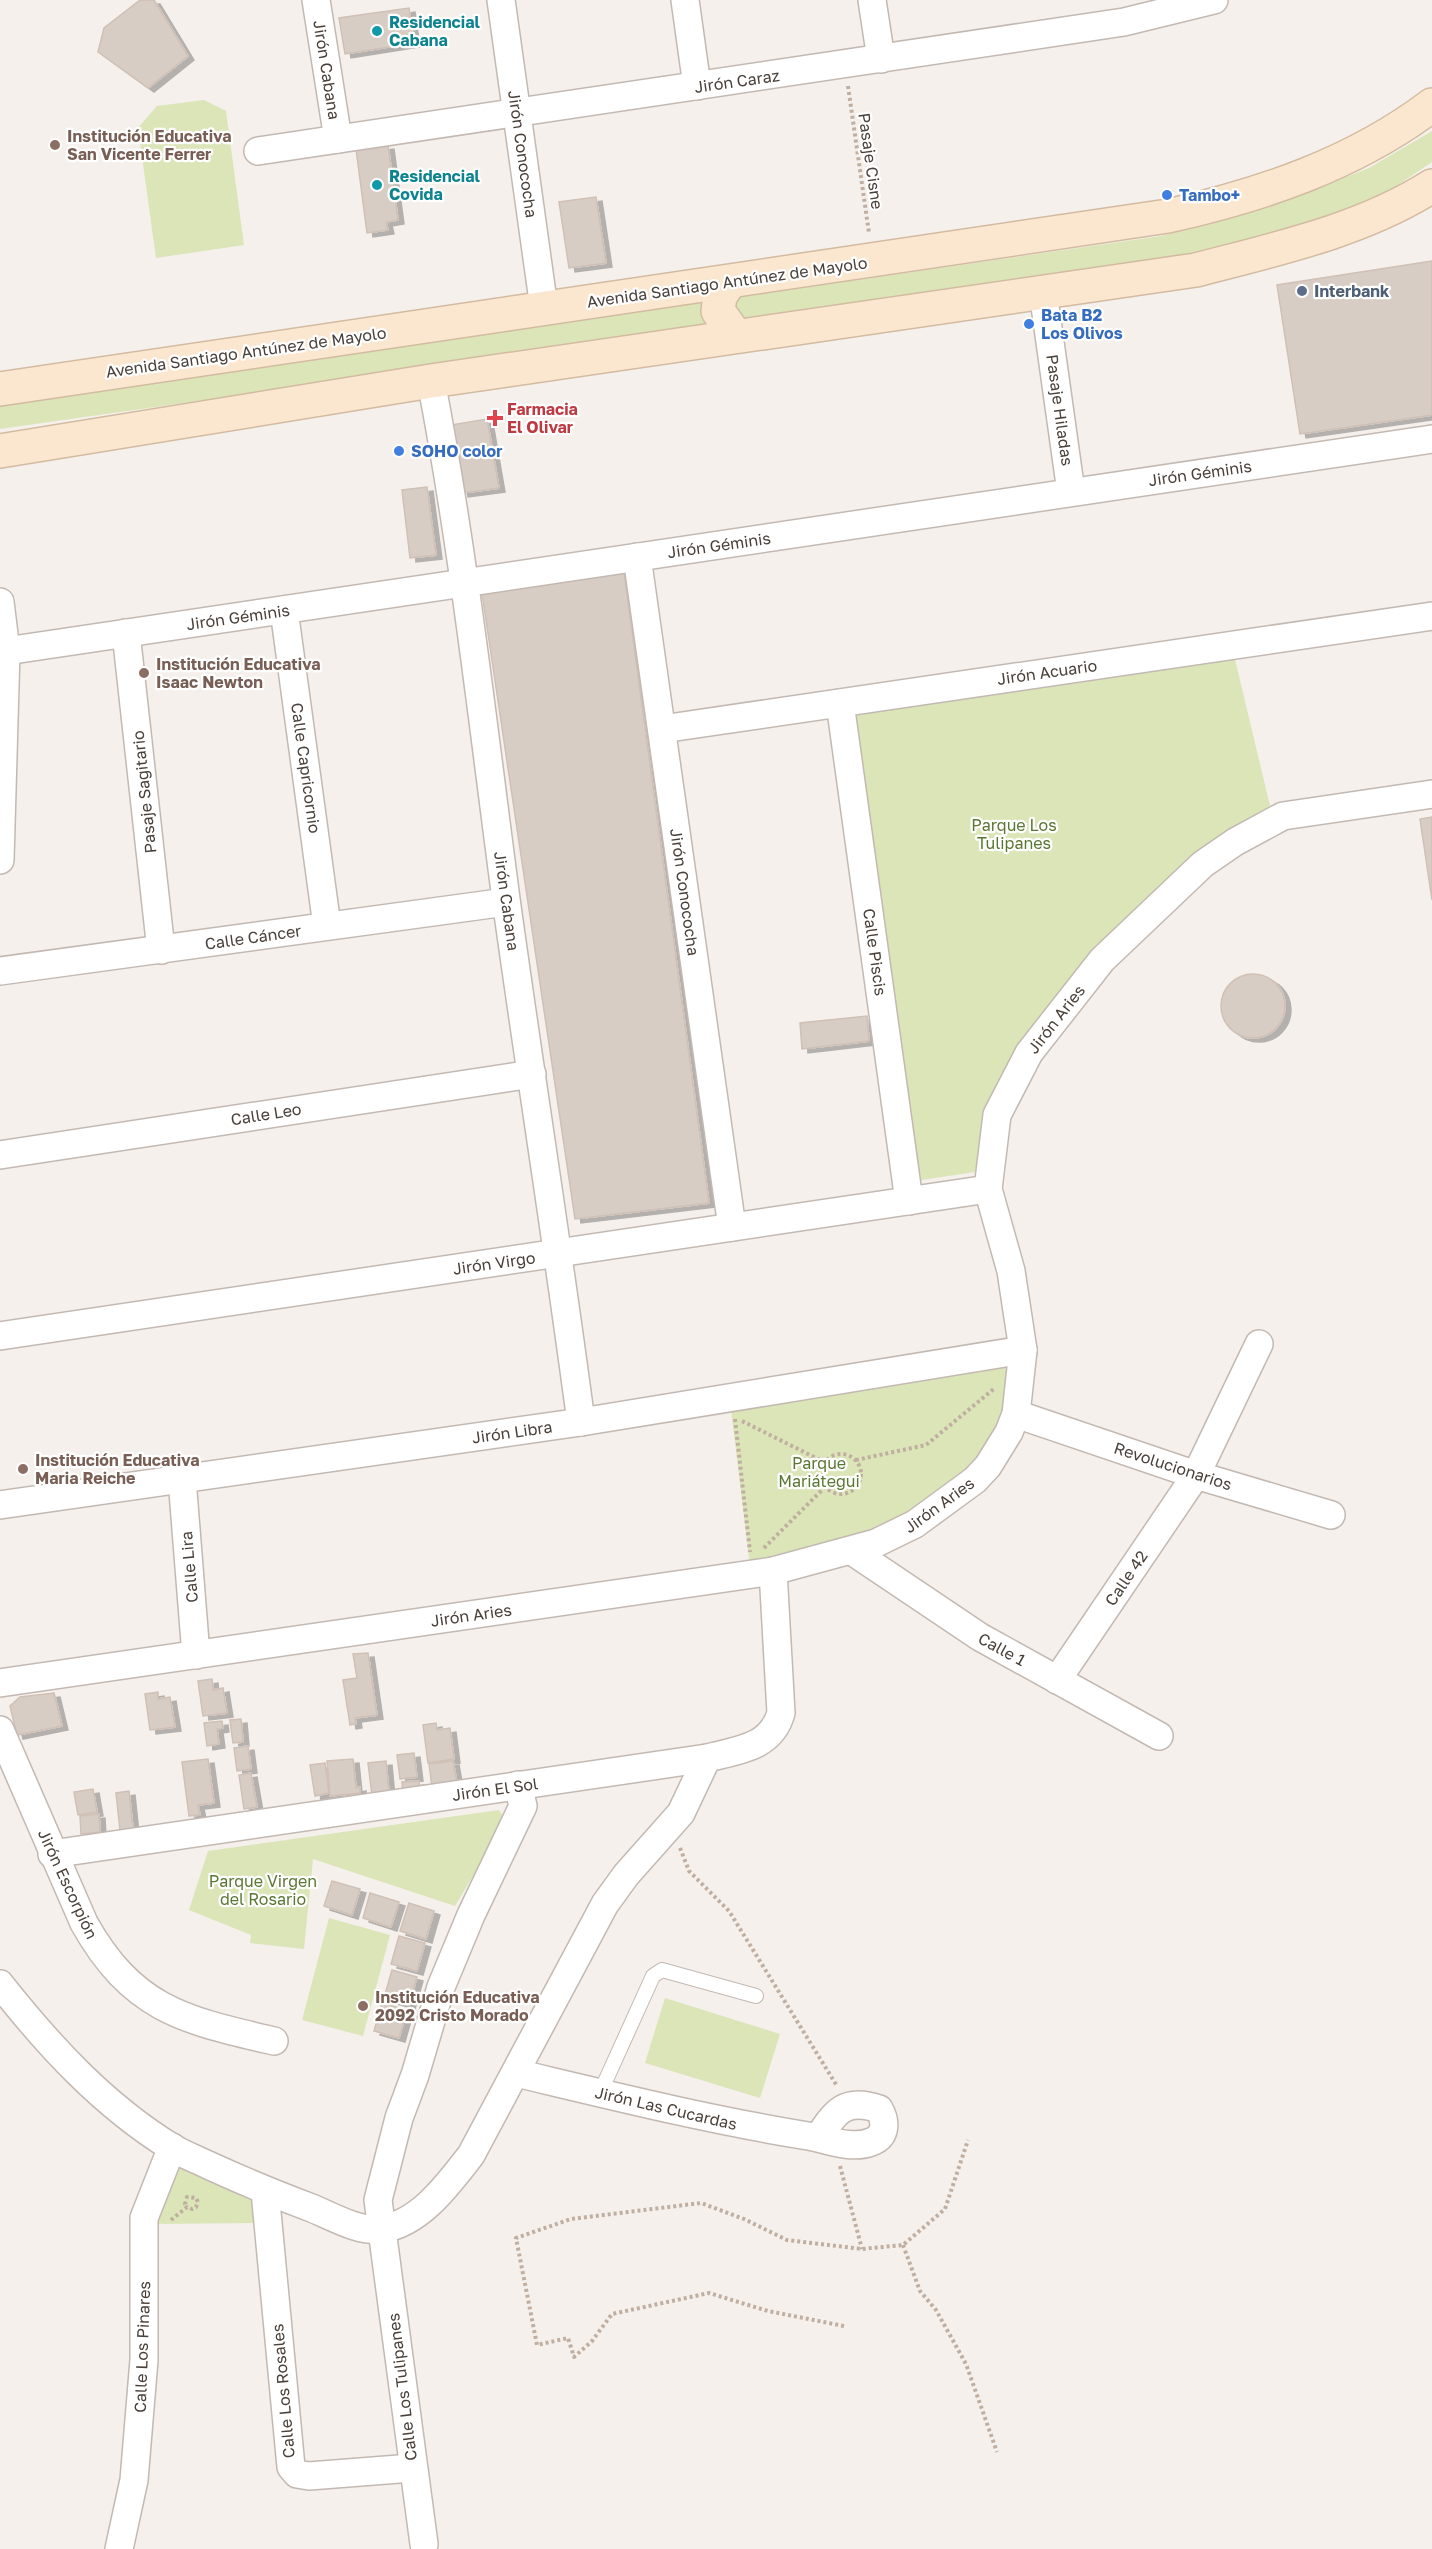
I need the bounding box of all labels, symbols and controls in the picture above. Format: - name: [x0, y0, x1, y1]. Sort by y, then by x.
- place label: Residencial Cabana: [389, 12, 480, 50]
- street label: Jirón Cabana: [309, 19, 345, 121]
- marker: Residencial Cabana: [370, 24, 384, 38]
- street label: Jirón Caraz: [693, 65, 781, 97]
- street label: Jirón Conococha: [504, 89, 542, 219]
- street label: Pasaje Cisne: [854, 111, 888, 211]
- place label: Institución Educativa San Vicente Ferrer: [67, 126, 231, 164]
- marker: Institución Educativa San Vicente Ferrer: [48, 138, 62, 152]
- place label: Residencial Covida: [389, 166, 480, 204]
- marker: Residencial Covida: [370, 178, 384, 192]
- place label: Tambo+: [1179, 185, 1240, 205]
- marker: Tambo+: [1160, 188, 1174, 202]
- street label: Avenida Santiago Antúnez de Mayolo: [585, 252, 869, 312]
- place label: Interbank: [1314, 281, 1390, 301]
- marker: Interbank: [1295, 284, 1309, 298]
- place label: Bata B2 Los Olivos: [1041, 305, 1123, 343]
- marker: Bata B2 Los Olivos: [1022, 317, 1036, 331]
- street label: Avenida Santiago Antúnez de Mayolo: [104, 322, 388, 382]
- street label: Pasaje Hiladas: [1042, 353, 1078, 467]
- place label: Farmacia El Olivar: [507, 399, 578, 437]
- marker: Farmacia El Olivar: [488, 411, 502, 425]
- place label: SOHO color: [411, 441, 502, 461]
- marker: SOHO color: [392, 444, 406, 458]
- street label: Jirón Géminis: [1147, 456, 1253, 490]
- street label: Jirón Géminis: [666, 528, 772, 562]
- street label: Jirón Géminis: [185, 600, 291, 634]
- place label: Institución Educativa Isaac Newton: [156, 654, 320, 692]
- street label: Jirón Acuario: [996, 655, 1098, 689]
- marker: Institución Educativa Isaac Newton: [137, 666, 151, 680]
- street label: Calle Capricornio: [287, 701, 325, 835]
- street label: Pasaje Sagitario: [128, 730, 160, 854]
- park label: Parque Los Tulipanes: [971, 815, 1057, 853]
- street label: Jirón Conococha: [666, 827, 704, 957]
- street label: Jirón Cabana: [490, 850, 524, 952]
- street label: Calle Piscis: [859, 907, 891, 997]
- street label: Calle Cáncer: [203, 920, 303, 954]
- street label: Jirón Aries: [1023, 981, 1089, 1057]
- street label: Calle Leo: [229, 1099, 303, 1129]
- street label: Jirón Virgo: [451, 1247, 537, 1279]
- street label: Jirón Libra: [470, 1416, 554, 1448]
- street label: Revolucionarios: [1112, 1438, 1234, 1494]
- place label: Institución Educativa Maria Reiche: [35, 1450, 199, 1488]
- park label: Parque Mariátegui: [778, 1453, 860, 1491]
- marker: Institución Educativa Maria Reiche: [16, 1462, 30, 1476]
- street label: Jirón Aries: [900, 1473, 978, 1537]
- street label: Calle Lira: [176, 1530, 202, 1604]
- street label: Calle 42: [1100, 1547, 1152, 1609]
- street label: Jirón Aries: [429, 1599, 513, 1631]
- street label: Calle 1: [975, 1628, 1029, 1670]
- street label: Jirón El Sol: [451, 1773, 539, 1805]
- street label: Jirón Escorpión: [34, 1826, 102, 1942]
- park label: Parque Virgen del Rosario: [209, 1871, 317, 1909]
- place label: Institución Educativa 2092 Cristo Morado: [375, 1987, 539, 2025]
- marker: Institución Educativa 2092 Cristo Morado: [356, 1999, 370, 2013]
- street label: Jirón Las Cucardas: [593, 2082, 739, 2134]
- street label: Calle Los Pinares: [130, 2281, 154, 2413]
- street label: Calle Los Tulipanes: [383, 2312, 421, 2462]
- street label: Calle Los Rosales: [267, 2323, 299, 2459]

